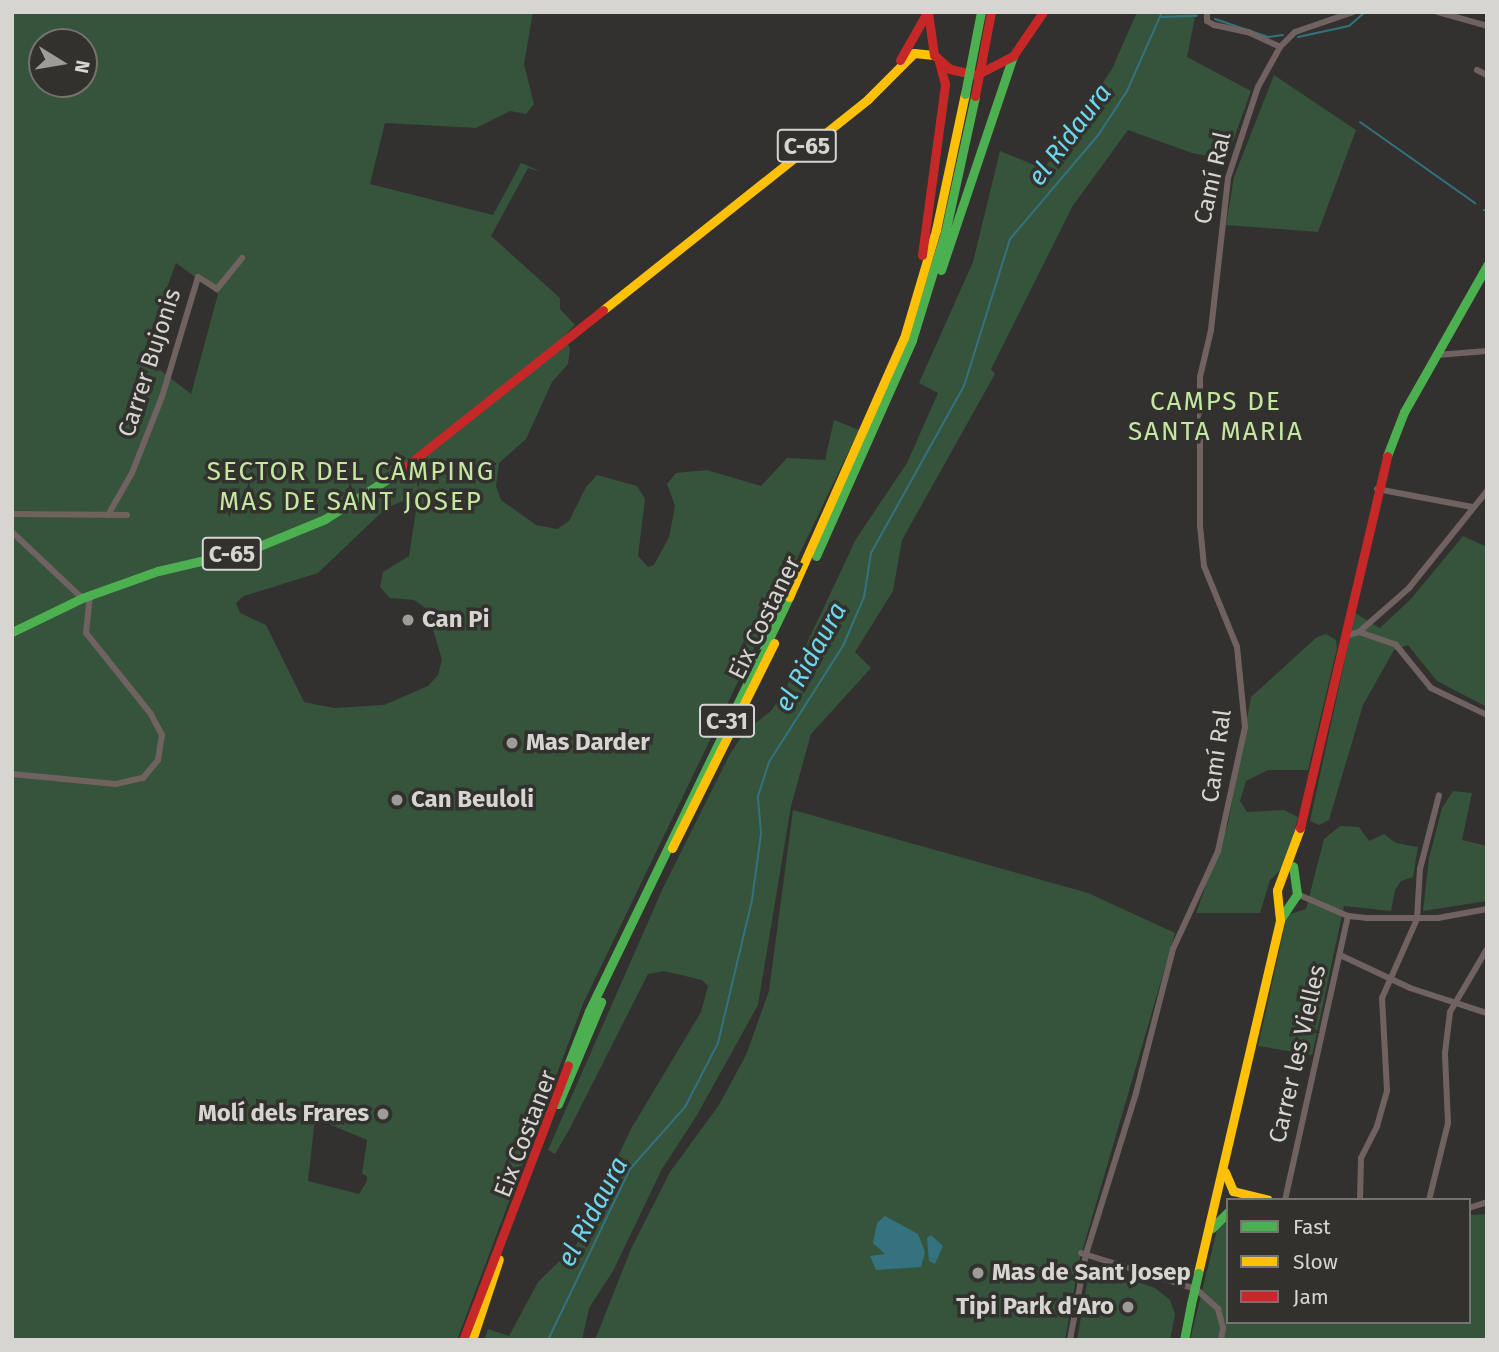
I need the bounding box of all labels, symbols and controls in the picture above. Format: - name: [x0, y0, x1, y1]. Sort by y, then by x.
- north arrow: [28, 28, 98, 98]
- text: N: [70, 58, 95, 75]
- water label: el Ridaura: [1022, 78, 1118, 192]
- road number: C-65: [776, 127, 838, 166]
- street label: Camí Ral: [1188, 129, 1238, 227]
- street label: Carrer Bujonis: [112, 285, 188, 441]
- district label: CAMPS DE SANTA MARIA: [1129, 386, 1303, 448]
- district label: SECTOR DEL CÀMPING MAS DE SANT JOSEP: [209, 456, 493, 518]
- road number: C-65: [201, 534, 264, 574]
- street label: Eix Costaner: [723, 552, 807, 684]
- water label: el Ridaura: [768, 597, 854, 717]
- place label: Can Pi: [422, 606, 489, 634]
- marker: Can Pi: [400, 612, 416, 628]
- road number: C-31: [699, 702, 755, 740]
- street label: Camí Ral: [1196, 707, 1238, 805]
- place label: Mas Darder: [526, 729, 650, 757]
- marker: Mas Darder: [504, 735, 520, 751]
- place label: Can Beuloli: [411, 786, 534, 814]
- marker: Can Beuloli: [389, 792, 405, 808]
- street label: Carrer les Vielles: [1264, 962, 1332, 1146]
- street label: Eix Costaner: [489, 1066, 563, 1202]
- place label: Molí dels Frares: [198, 1100, 369, 1128]
- marker: Molí dels Frares: [375, 1106, 391, 1122]
- water label: el Ridaura: [551, 1152, 635, 1272]
- legend: [1226, 1198, 1471, 1324]
- text: Fast: [1293, 1214, 1331, 1240]
- text: Slow: [1293, 1249, 1338, 1275]
- place label: Mas de Sant Josep: [992, 1259, 1191, 1287]
- marker: Mas de Sant Josep: [970, 1265, 986, 1281]
- text: Jam: [1293, 1284, 1329, 1310]
- place label: Tipi Park d'Aro: [956, 1293, 1114, 1321]
- marker: Tipi Park d'Aro: [1120, 1299, 1136, 1315]

